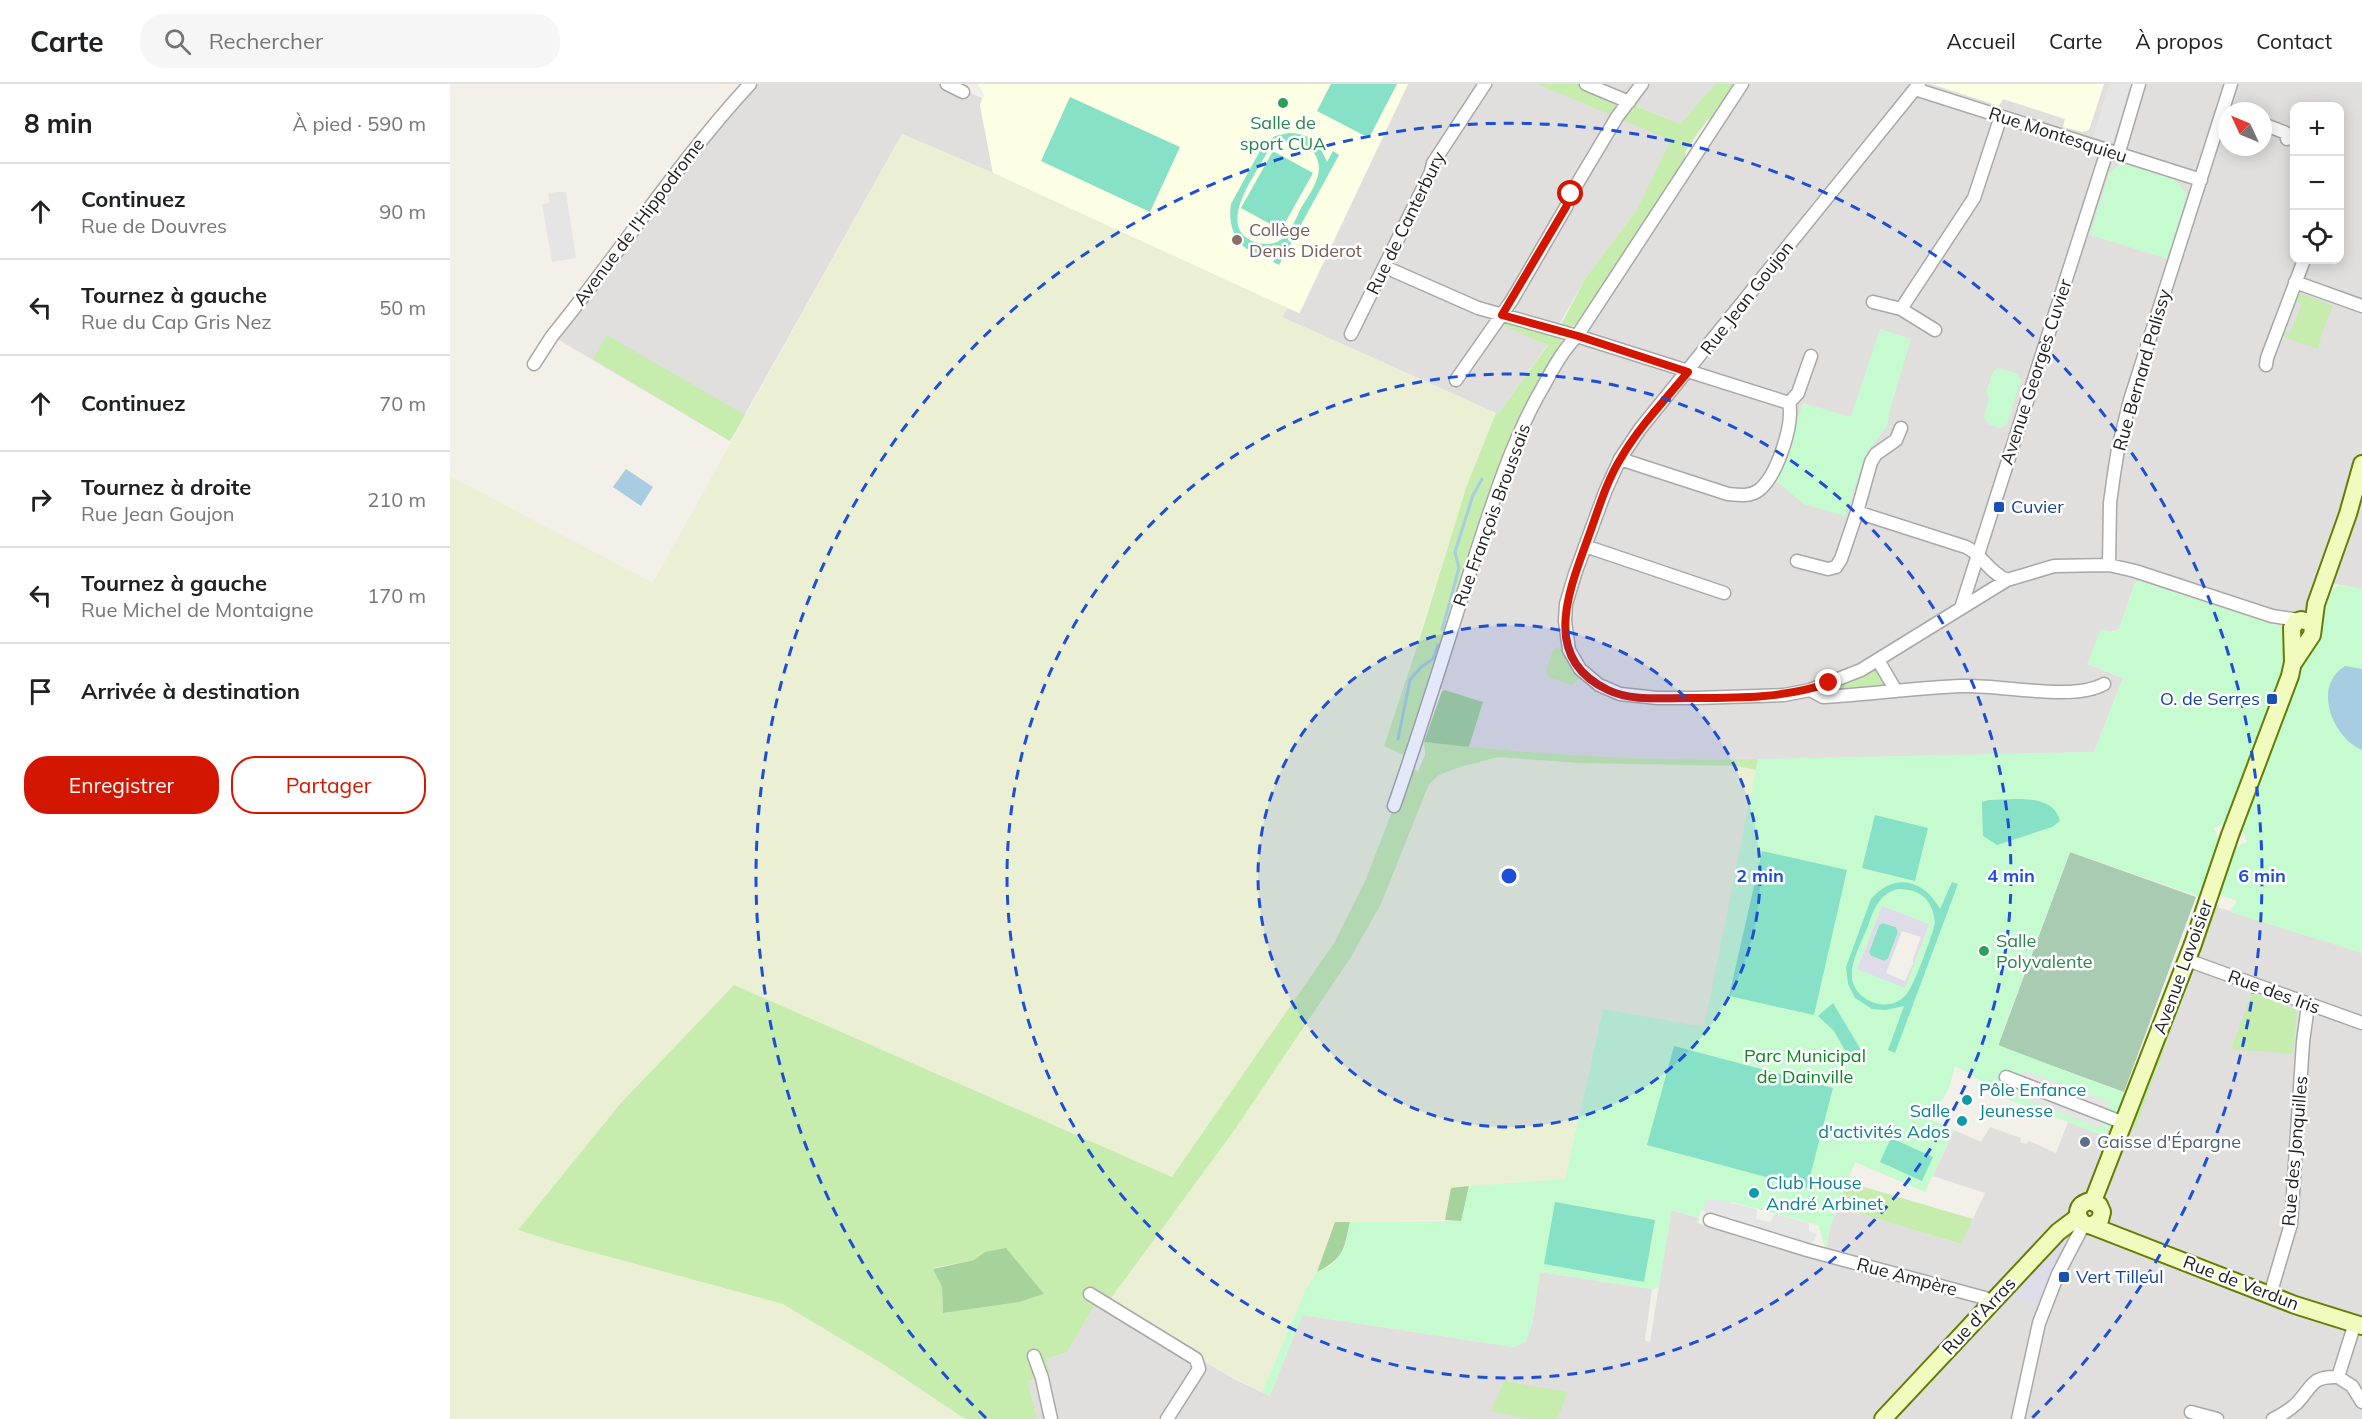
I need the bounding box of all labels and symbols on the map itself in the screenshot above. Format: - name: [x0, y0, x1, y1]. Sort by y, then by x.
- marker: Salle de sport CUA: [1276, 96, 1290, 110]
- street label: Rue Montesquieu: [1986, 101, 2130, 168]
- north arrow: [2218, 102, 2272, 156]
- place label: Salle de sport CUA: [1240, 111, 1326, 155]
- street label: Avenue de l'Hippodrome: [568, 133, 709, 310]
- street label: Rue de Canterbury: [1361, 147, 1450, 298]
- route start: [1557, 180, 1583, 206]
- place label: Collège Denis Diderot: [1249, 218, 1362, 262]
- marker: Collège Denis Diderot: [1230, 233, 1244, 247]
- street label: Rue Jean Goujon: [1695, 236, 1798, 359]
- street label: Avenue Georges Cuvier: [1995, 276, 2077, 468]
- street label: Rue Bernard Palissy: [2107, 286, 2176, 453]
- street label: Rue François Broussais: [1448, 420, 1535, 610]
- place label: Cuvier: [2011, 495, 2064, 518]
- marker: Cuvier: [1992, 500, 2006, 514]
- route end: [1815, 669, 1841, 695]
- place label: O. de Serres: [2160, 687, 2260, 710]
- marker: O. de Serres: [2265, 692, 2279, 706]
- text: 2 min: [1736, 864, 1784, 887]
- text: 4 min: [1987, 864, 2035, 887]
- text: 6 min: [2238, 864, 2286, 887]
- centre of rings: [1499, 866, 1519, 886]
- street label: Avenue Lavoisier: [2148, 896, 2218, 1037]
- place label: Salle Polyvalente: [1996, 929, 2092, 973]
- marker: Salle Polyvalente: [1977, 944, 1991, 958]
- street label: Rue des Iris: [2225, 964, 2323, 1019]
- park label: Parc Municipal de Dainville: [1744, 1044, 1866, 1088]
- street label: Rue des Jonquilles: [2276, 1075, 2313, 1227]
- place label: Pôle Enfance Jeunesse: [1979, 1078, 2086, 1122]
- marker: Pôle Enfance Jeunesse: [1960, 1093, 1974, 1107]
- place label: Salle d'activités Ados: [1818, 1099, 1950, 1143]
- marker: Salle d'activités Ados: [1955, 1114, 1969, 1128]
- place label: Caisse d'Épargne: [2097, 1130, 2241, 1153]
- marker: Caisse d'Épargne: [2078, 1135, 2092, 1149]
- place label: Club House André Arbinet: [1766, 1171, 1883, 1215]
- marker: Club House André Arbinet: [1747, 1186, 1761, 1200]
- street label: Rue de Verdun: [2180, 1250, 2302, 1315]
- street label: Rue Ampère: [1854, 1252, 1960, 1301]
- place label: Vert Tilleul: [2076, 1265, 2164, 1288]
- marker: Vert Tilleul: [2057, 1270, 2071, 1284]
- street label: Rue d'Arras: [1937, 1272, 2021, 1359]

